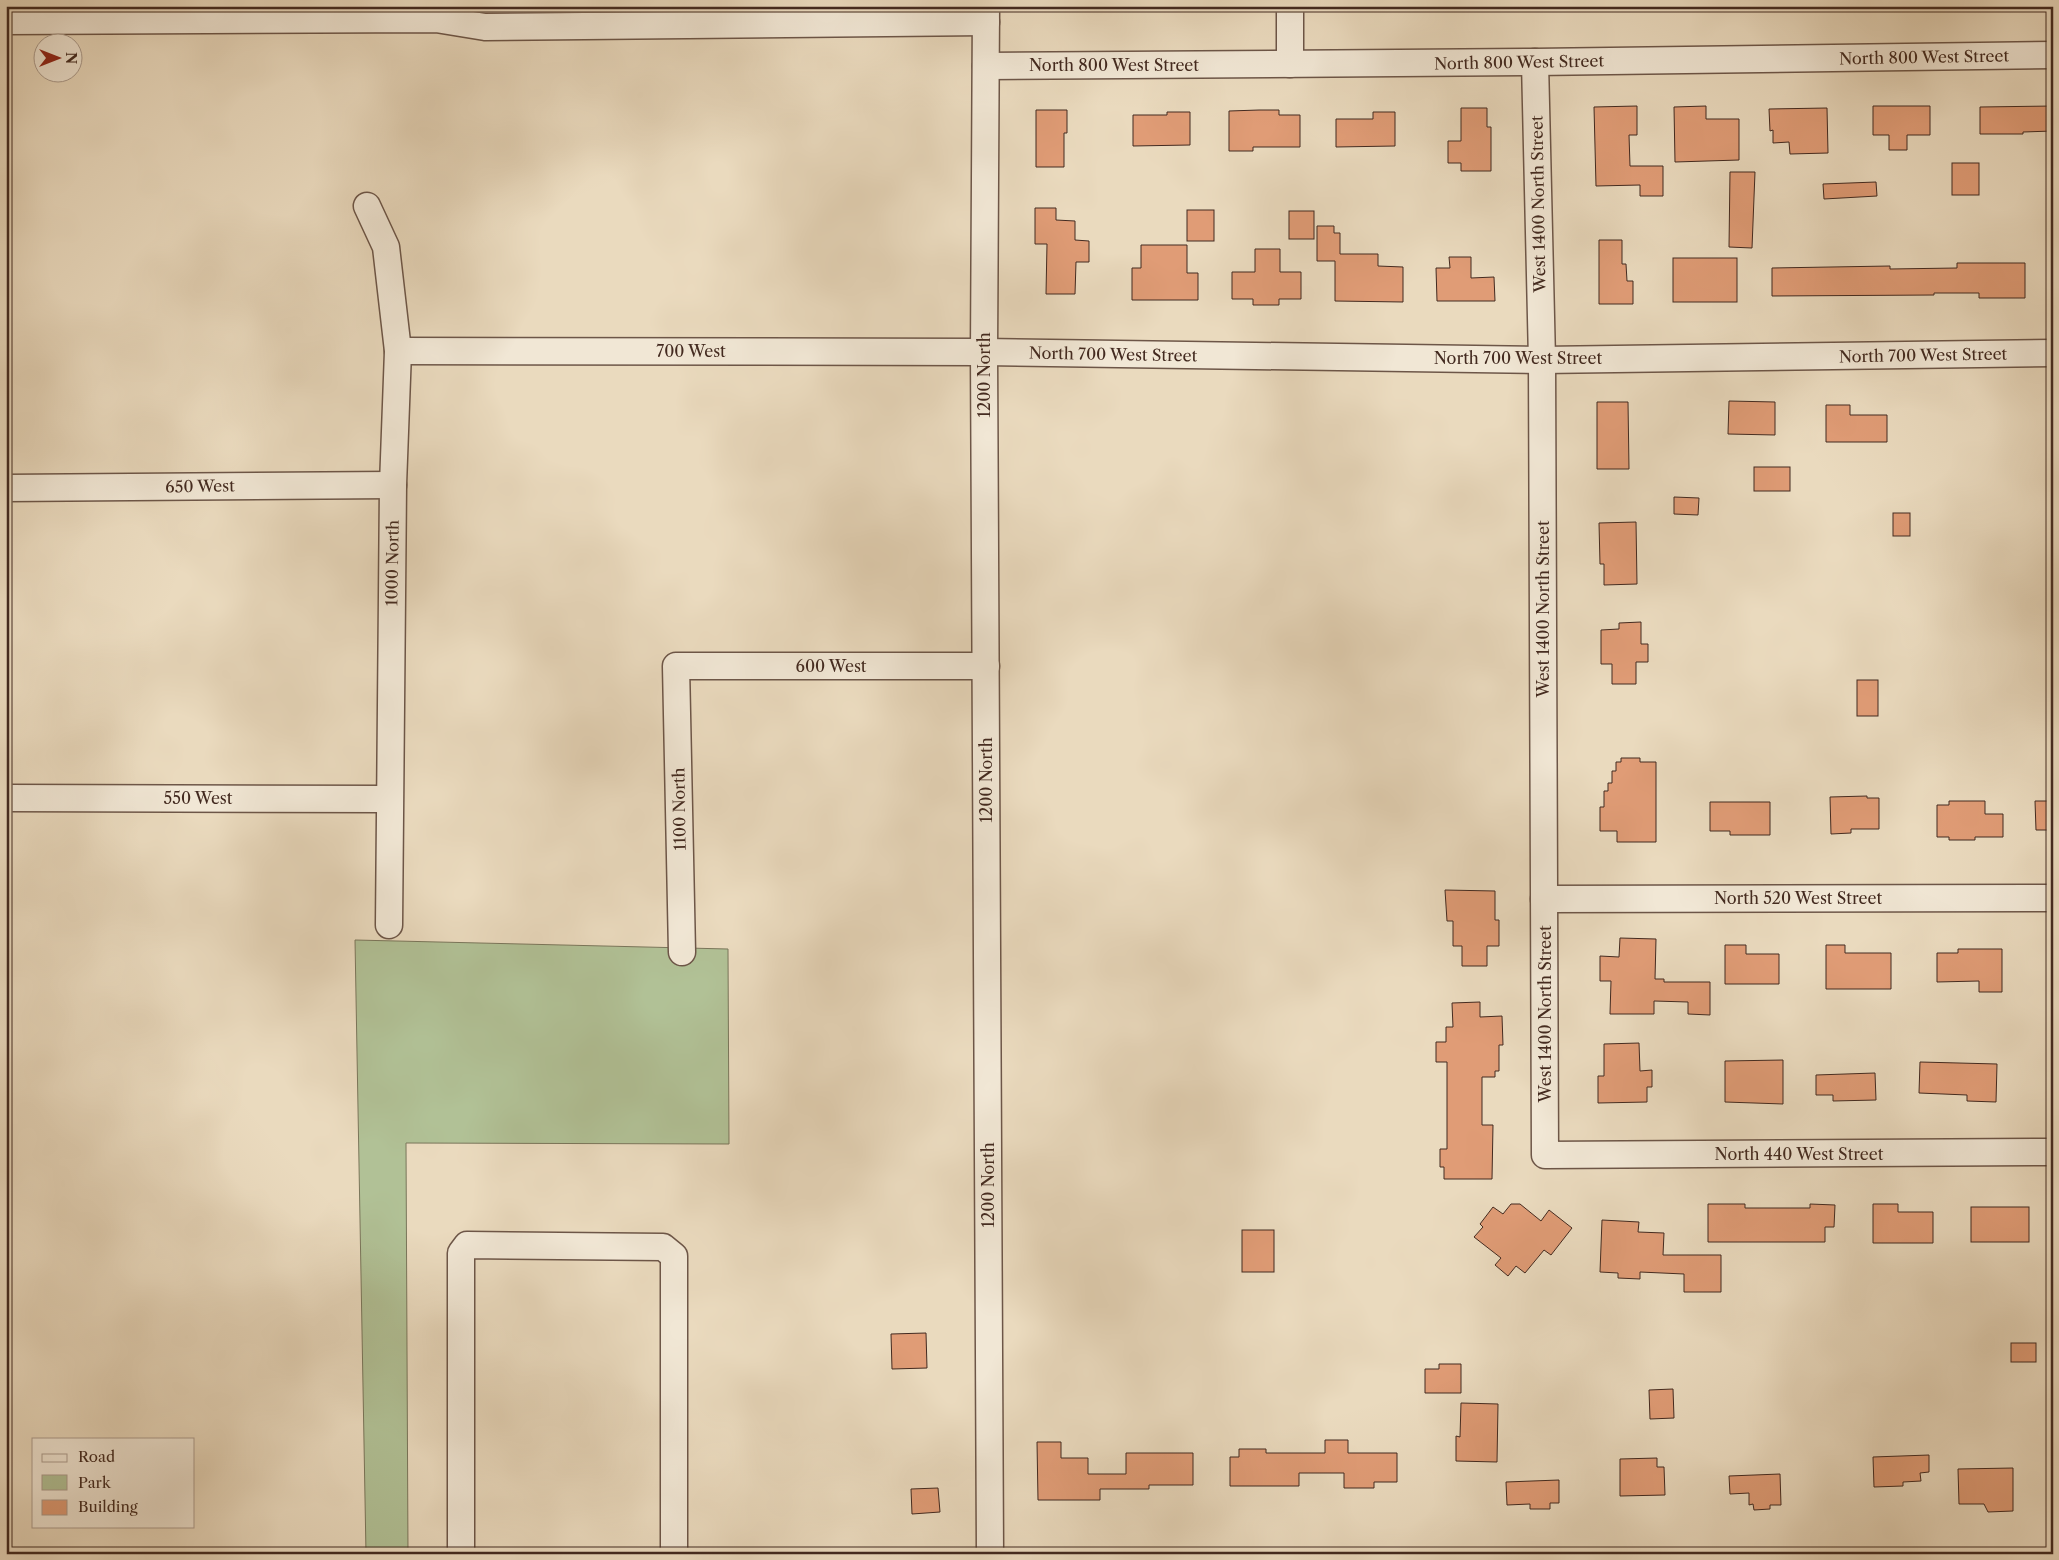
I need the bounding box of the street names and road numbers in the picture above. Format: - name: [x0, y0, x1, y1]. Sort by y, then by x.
- street label: North 800 West Street: [1839, 46, 2009, 68]
- street label: North 800 West Street: [1434, 51, 1604, 73]
- street label: North 800 West Street: [1029, 55, 1199, 75]
- street label: West 1400 North Street: [1526, 115, 1550, 294]
- street label: 1200 North: [974, 332, 994, 418]
- street label: 700 West: [656, 341, 726, 361]
- street label: North 700 West Street: [1029, 343, 1198, 365]
- street label: North 700 West Street: [1839, 344, 2008, 366]
- street label: North 700 West Street: [1434, 348, 1603, 368]
- street label: 650 West: [165, 475, 235, 497]
- street label: 1000 North: [381, 520, 403, 606]
- street label: West 1400 North Street: [1533, 520, 1553, 699]
- street label: 600 West: [796, 656, 867, 676]
- street label: 1200 North: [976, 737, 996, 823]
- street label: 1100 North: [668, 767, 690, 851]
- street label: 550 West: [164, 788, 233, 808]
- street label: North 520 West Street: [1714, 888, 1882, 908]
- street label: West 1400 North Street: [1535, 925, 1555, 1104]
- street label: 1200 North: [978, 1142, 998, 1228]
- street label: North 440 West Street: [1715, 1144, 1884, 1164]

